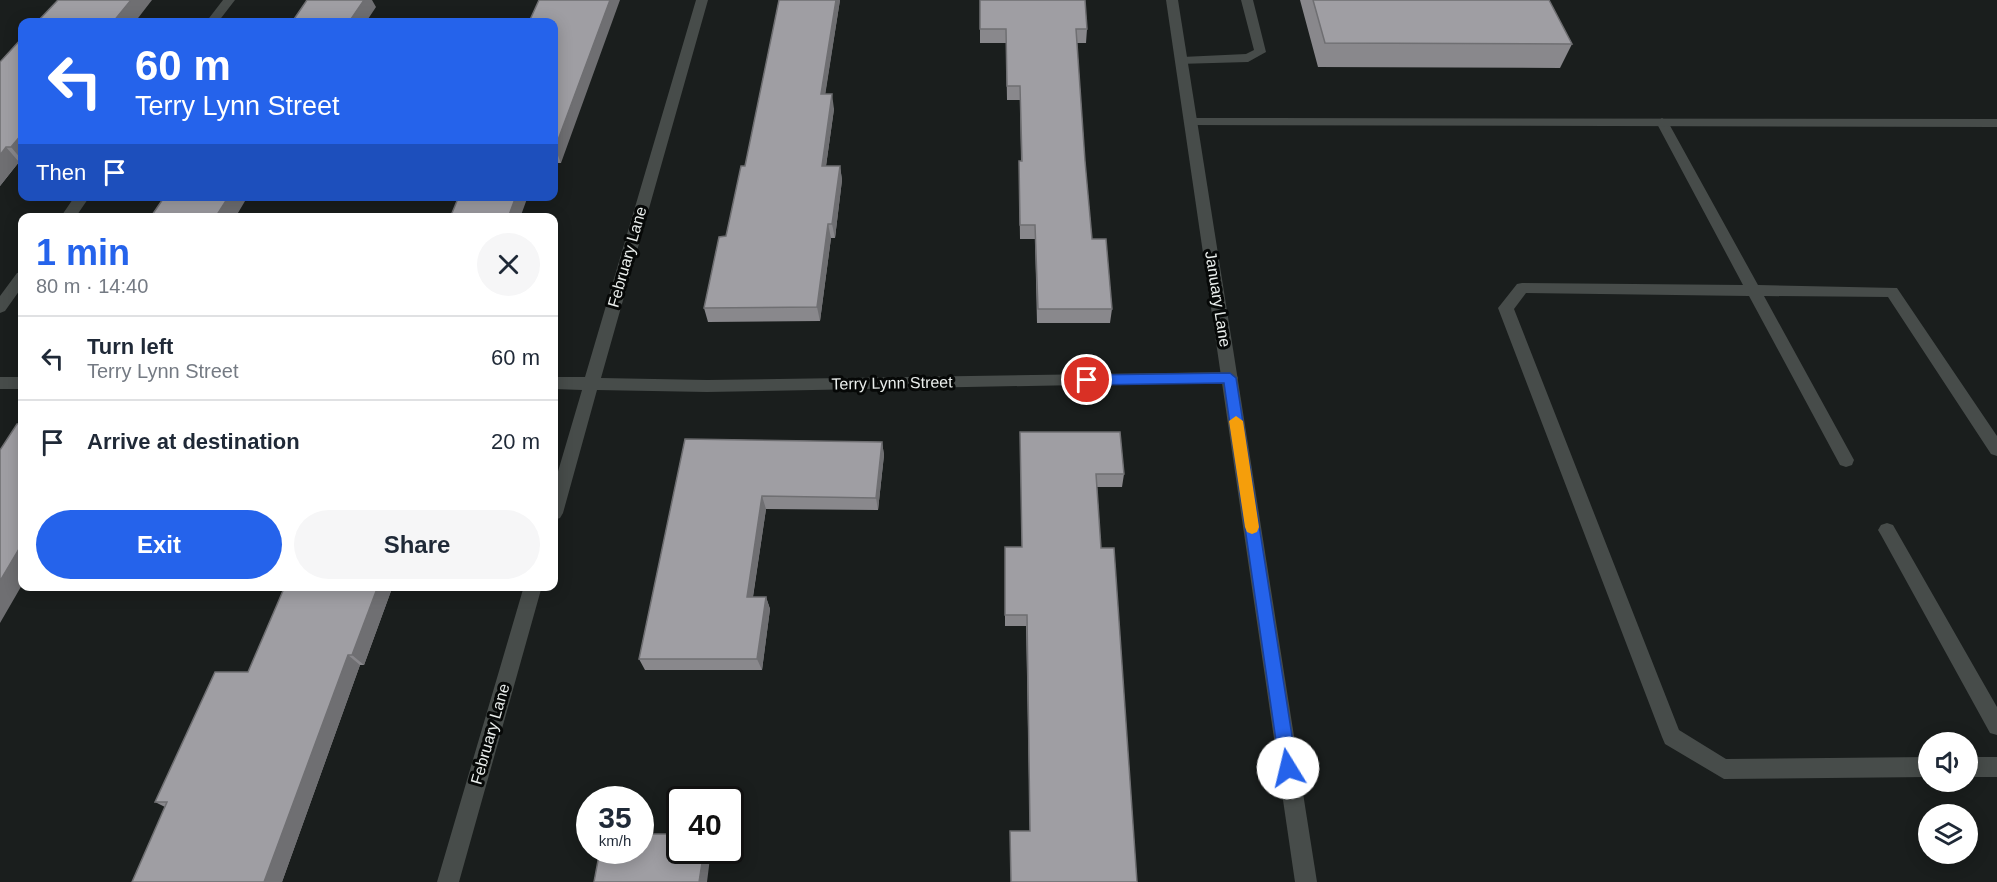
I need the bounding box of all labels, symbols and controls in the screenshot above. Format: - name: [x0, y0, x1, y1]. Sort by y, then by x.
- icon: left: [36, 42, 114, 120]
- text: 60 m: [135, 42, 231, 89]
- text: Terry Lynn Street: [135, 91, 340, 121]
- icon: arrive: [98, 156, 131, 189]
- text: Then: [36, 160, 86, 185]
- street label: February Lane: [604, 205, 650, 309]
- text: 1 min: [36, 232, 130, 273]
- button: close: [477, 233, 540, 296]
- street label: January Lane: [1202, 250, 1234, 348]
- text: 80 m · 14:40: [36, 275, 148, 297]
- text: Turn left: [87, 334, 173, 359]
- icon: left: [36, 342, 69, 375]
- text: 60 m: [491, 345, 540, 370]
- pin: [1061, 354, 1112, 405]
- text: Terry Lynn Street: [87, 360, 239, 382]
- icon: arrive: [1070, 363, 1103, 396]
- street label: Terry Lynn Street: [831, 373, 953, 393]
- icon: arrive: [36, 426, 69, 459]
- text: Arrive at destination: [87, 429, 300, 454]
- text: 20 m: [491, 429, 540, 454]
- button: Exit: [36, 510, 282, 579]
- button: Share: [294, 510, 540, 579]
- street label: February Lane: [467, 682, 513, 786]
- map controls: [1918, 732, 1978, 864]
- button: sound: [1918, 732, 1978, 792]
- position arrow: [1256, 736, 1320, 800]
- speed limit sign: 40: [666, 786, 744, 864]
- text: 35: [598, 801, 632, 834]
- button: layers: [1918, 804, 1978, 864]
- text: km/h: [599, 832, 631, 849]

